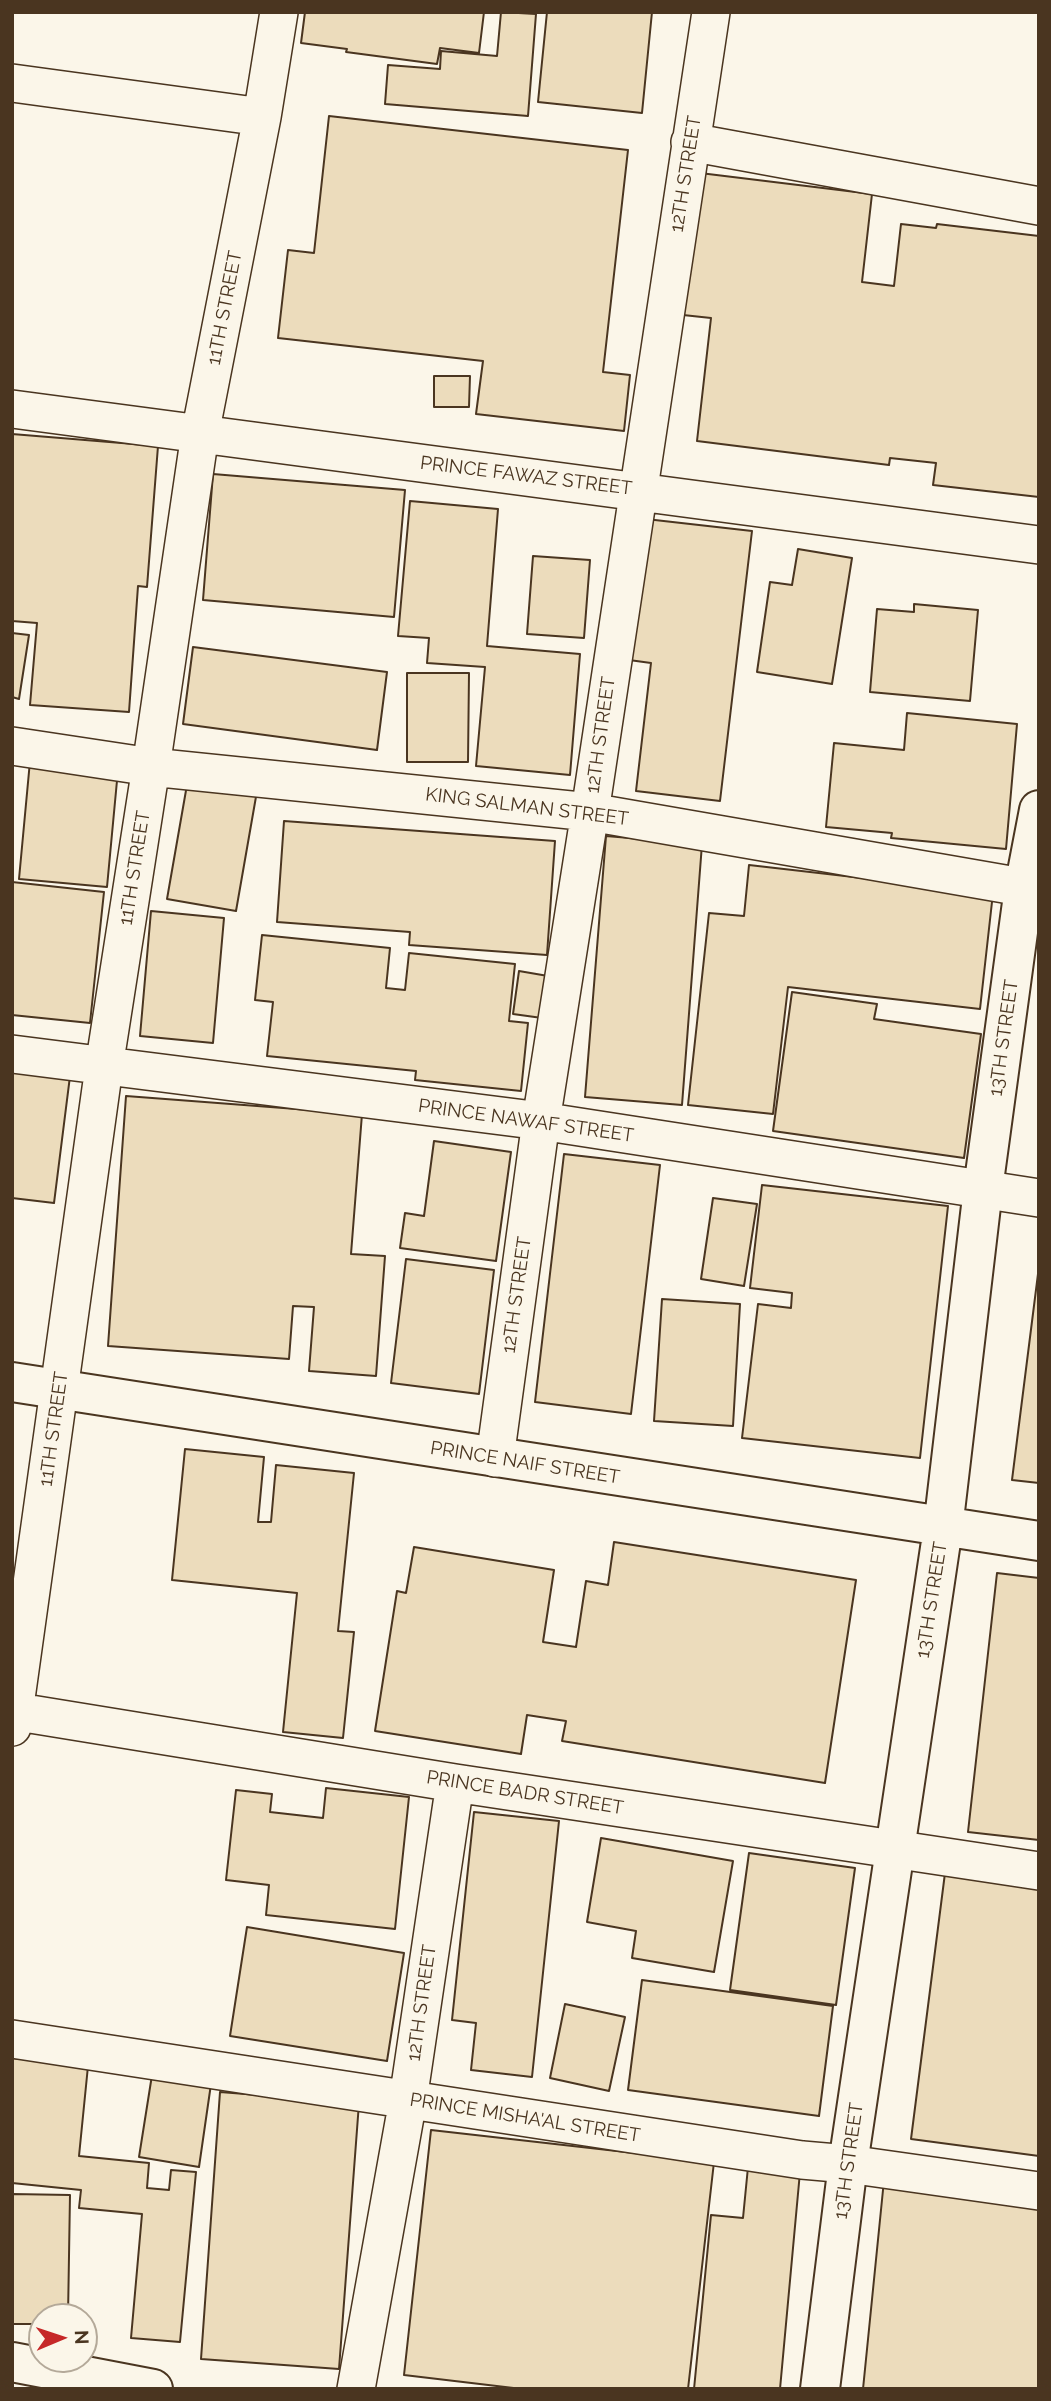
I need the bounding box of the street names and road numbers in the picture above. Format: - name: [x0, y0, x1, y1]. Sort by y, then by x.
- street label: 12TH STREET: [666, 114, 706, 234]
- street label: 11TH STREET: [203, 249, 247, 367]
- street label: PRINCE FAWAZ STREET: [419, 452, 633, 500]
- street label: 12TH STREET: [582, 675, 620, 795]
- street label: KING SALMAN STREET: [424, 783, 630, 831]
- street label: 11TH STREET: [115, 809, 155, 927]
- street label: 13TH STREET: [985, 978, 1023, 1098]
- street label: PRINCE NAWAF STREET: [417, 1095, 635, 1147]
- street label: 12TH STREET: [498, 1235, 536, 1355]
- street label: 11TH STREET: [35, 1370, 73, 1488]
- street label: PRINCE NAIF STREET: [429, 1437, 621, 1489]
- street label: 13TH STREET: [912, 1540, 952, 1660]
- street label: PRINCE BADR STREET: [425, 1766, 625, 1820]
- street label: 12TH STREET: [403, 1943, 441, 2063]
- street label: PRINCE MISHA'AL STREET: [408, 2089, 642, 2147]
- street label: 13TH STREET: [830, 2101, 868, 2221]

